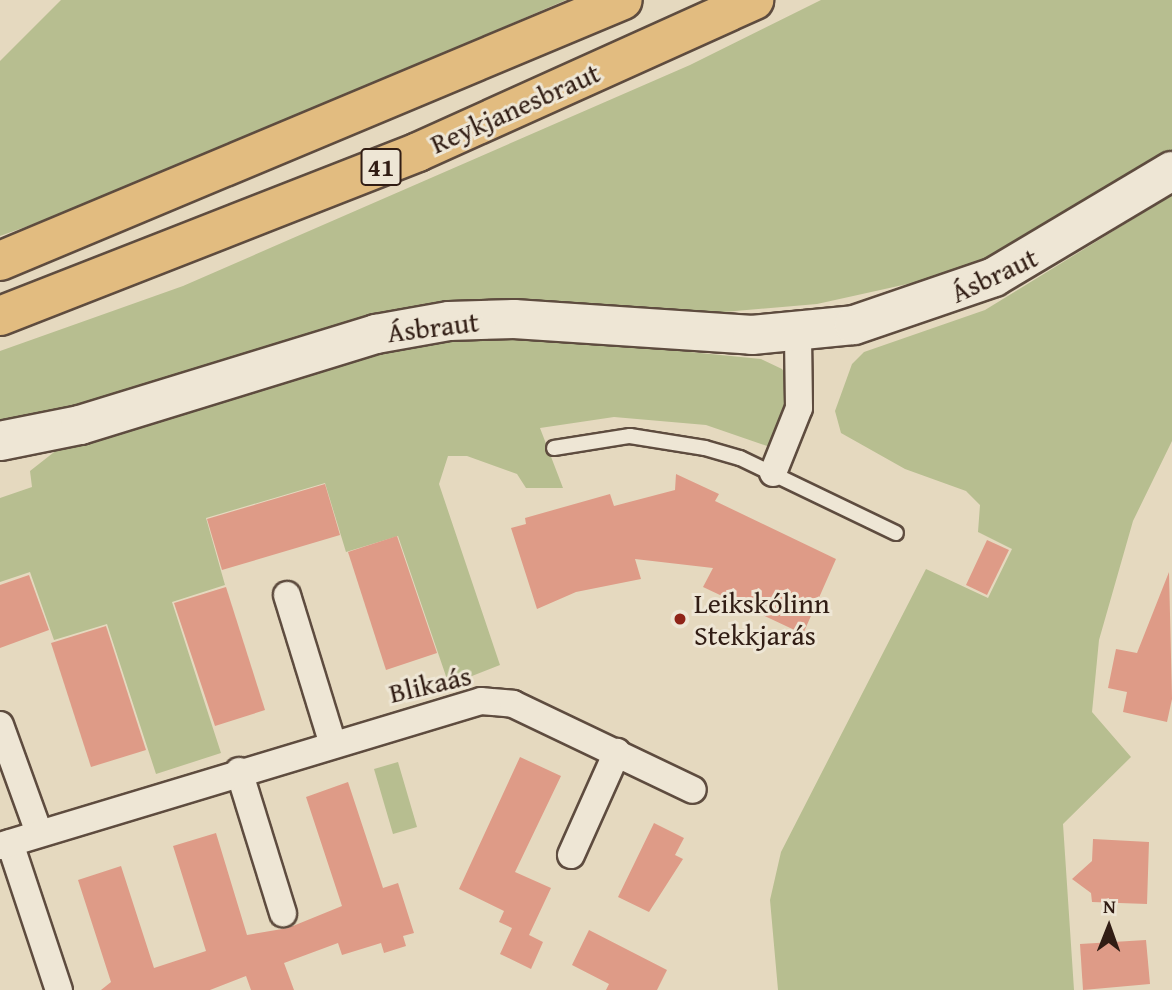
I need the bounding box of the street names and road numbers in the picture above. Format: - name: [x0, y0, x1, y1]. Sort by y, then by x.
- street label: Reykjanesbraut: [425, 56, 605, 160]
- road number: 41: [360, 144, 402, 190]
- street label: Ásbraut: [945, 240, 1043, 310]
- street label: Ásbraut: [385, 305, 481, 349]
- street label: Blikaás: [386, 658, 474, 710]

